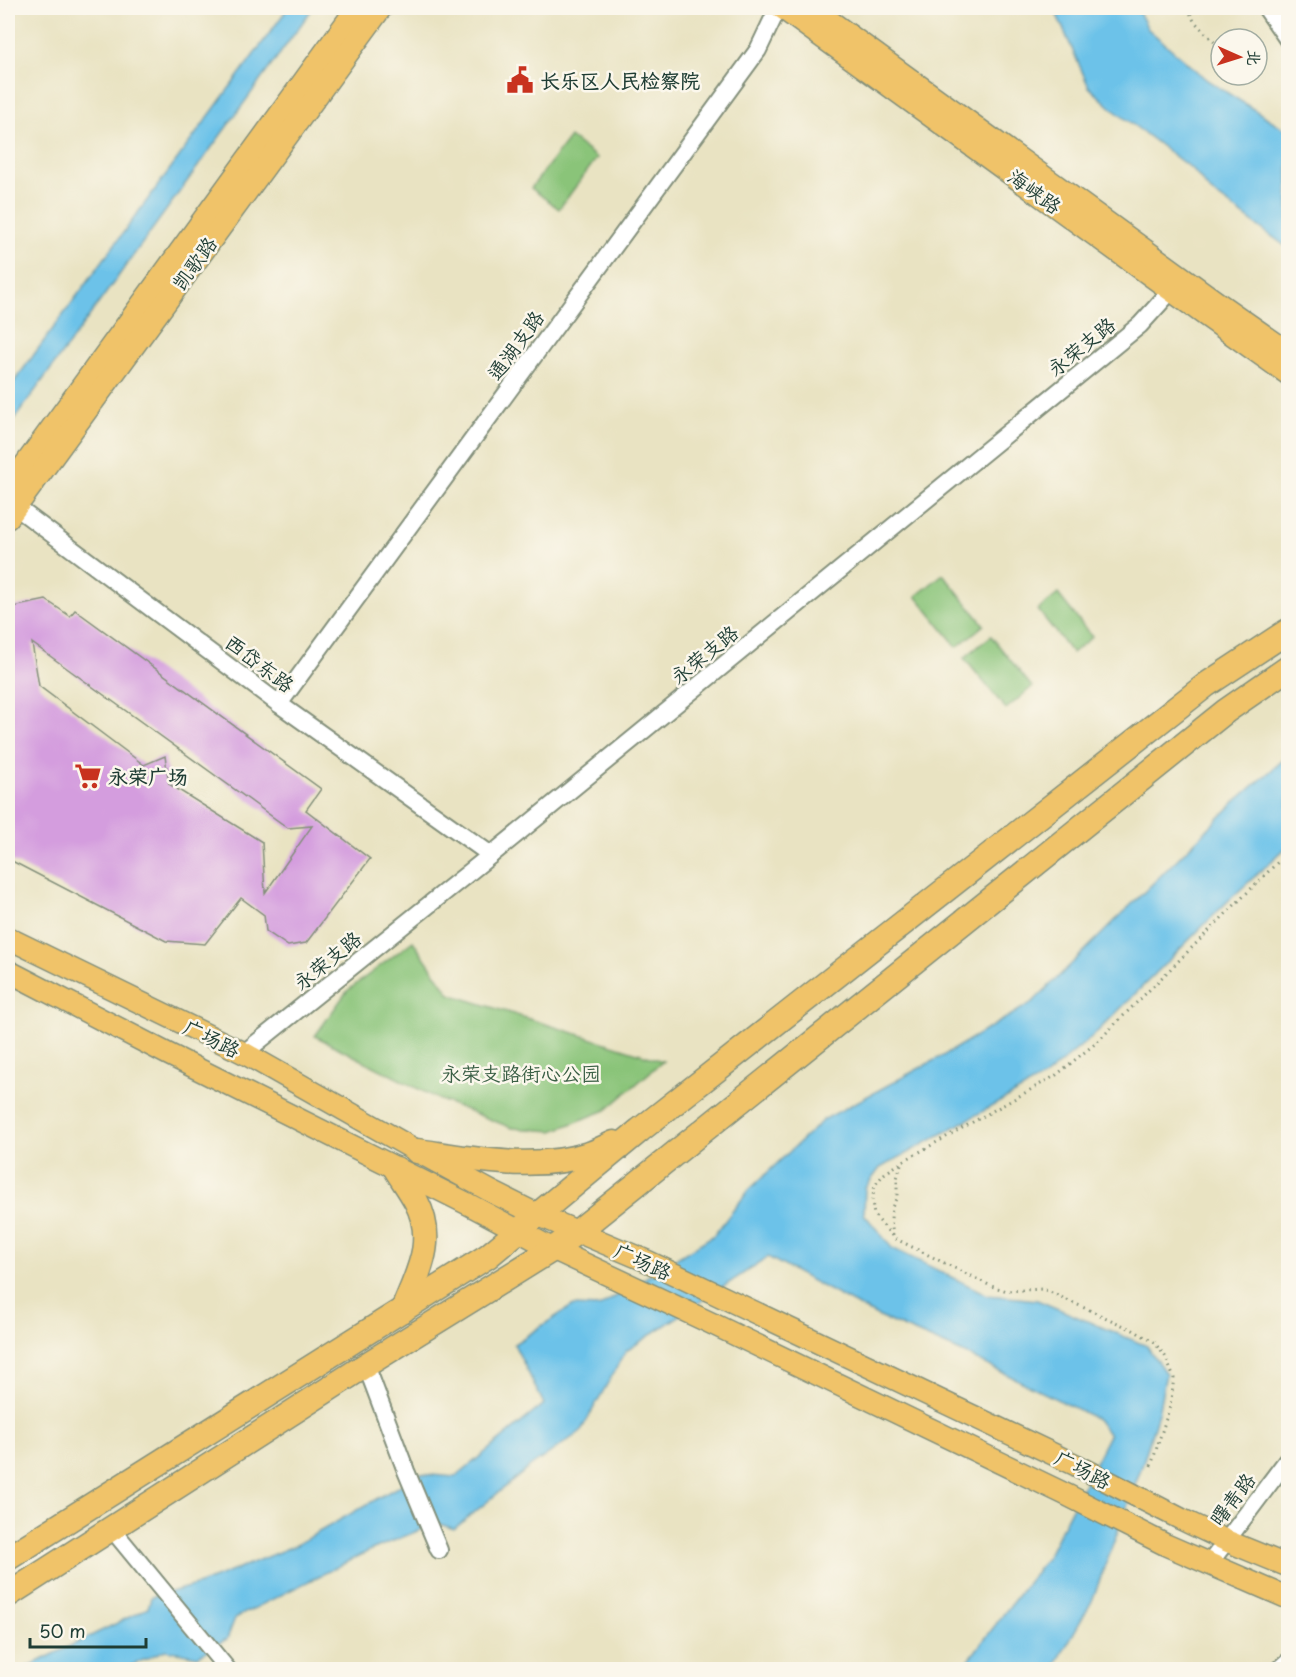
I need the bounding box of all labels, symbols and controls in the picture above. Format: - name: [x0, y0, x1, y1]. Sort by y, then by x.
- north arrow: [1209, 27, 1269, 87]
- text: 北: [1243, 49, 1267, 66]
- public building icon: 长乐区人民检察院: [505, 65, 535, 95]
- place label: 长乐区人民检察院: [540, 65, 700, 95]
- street label: 海峡路: [1002, 161, 1069, 221]
- street label: 凯歌路: [164, 229, 224, 296]
- street label: 通湖支路: [479, 303, 551, 386]
- street label: 永荣支路: [1040, 309, 1122, 383]
- street label: 永荣支路: [663, 617, 745, 691]
- street label: 西岱东路: [219, 627, 302, 700]
- supermarket icon: 永荣广场: [73, 761, 103, 791]
- place label: 永荣广场: [108, 761, 188, 791]
- street label: 永荣支路: [286, 923, 368, 997]
- street label: 广场路: [178, 1011, 246, 1065]
- park label: 永荣支路街心公园: [441, 1058, 601, 1088]
- street label: 广场路: [609, 1235, 677, 1287]
- street label: 广场路: [1049, 1442, 1117, 1496]
- street label: 曙青路: [1202, 1465, 1263, 1532]
- scale bar: [30, 1611, 146, 1649]
- text: 50 m: [39, 1617, 86, 1644]

